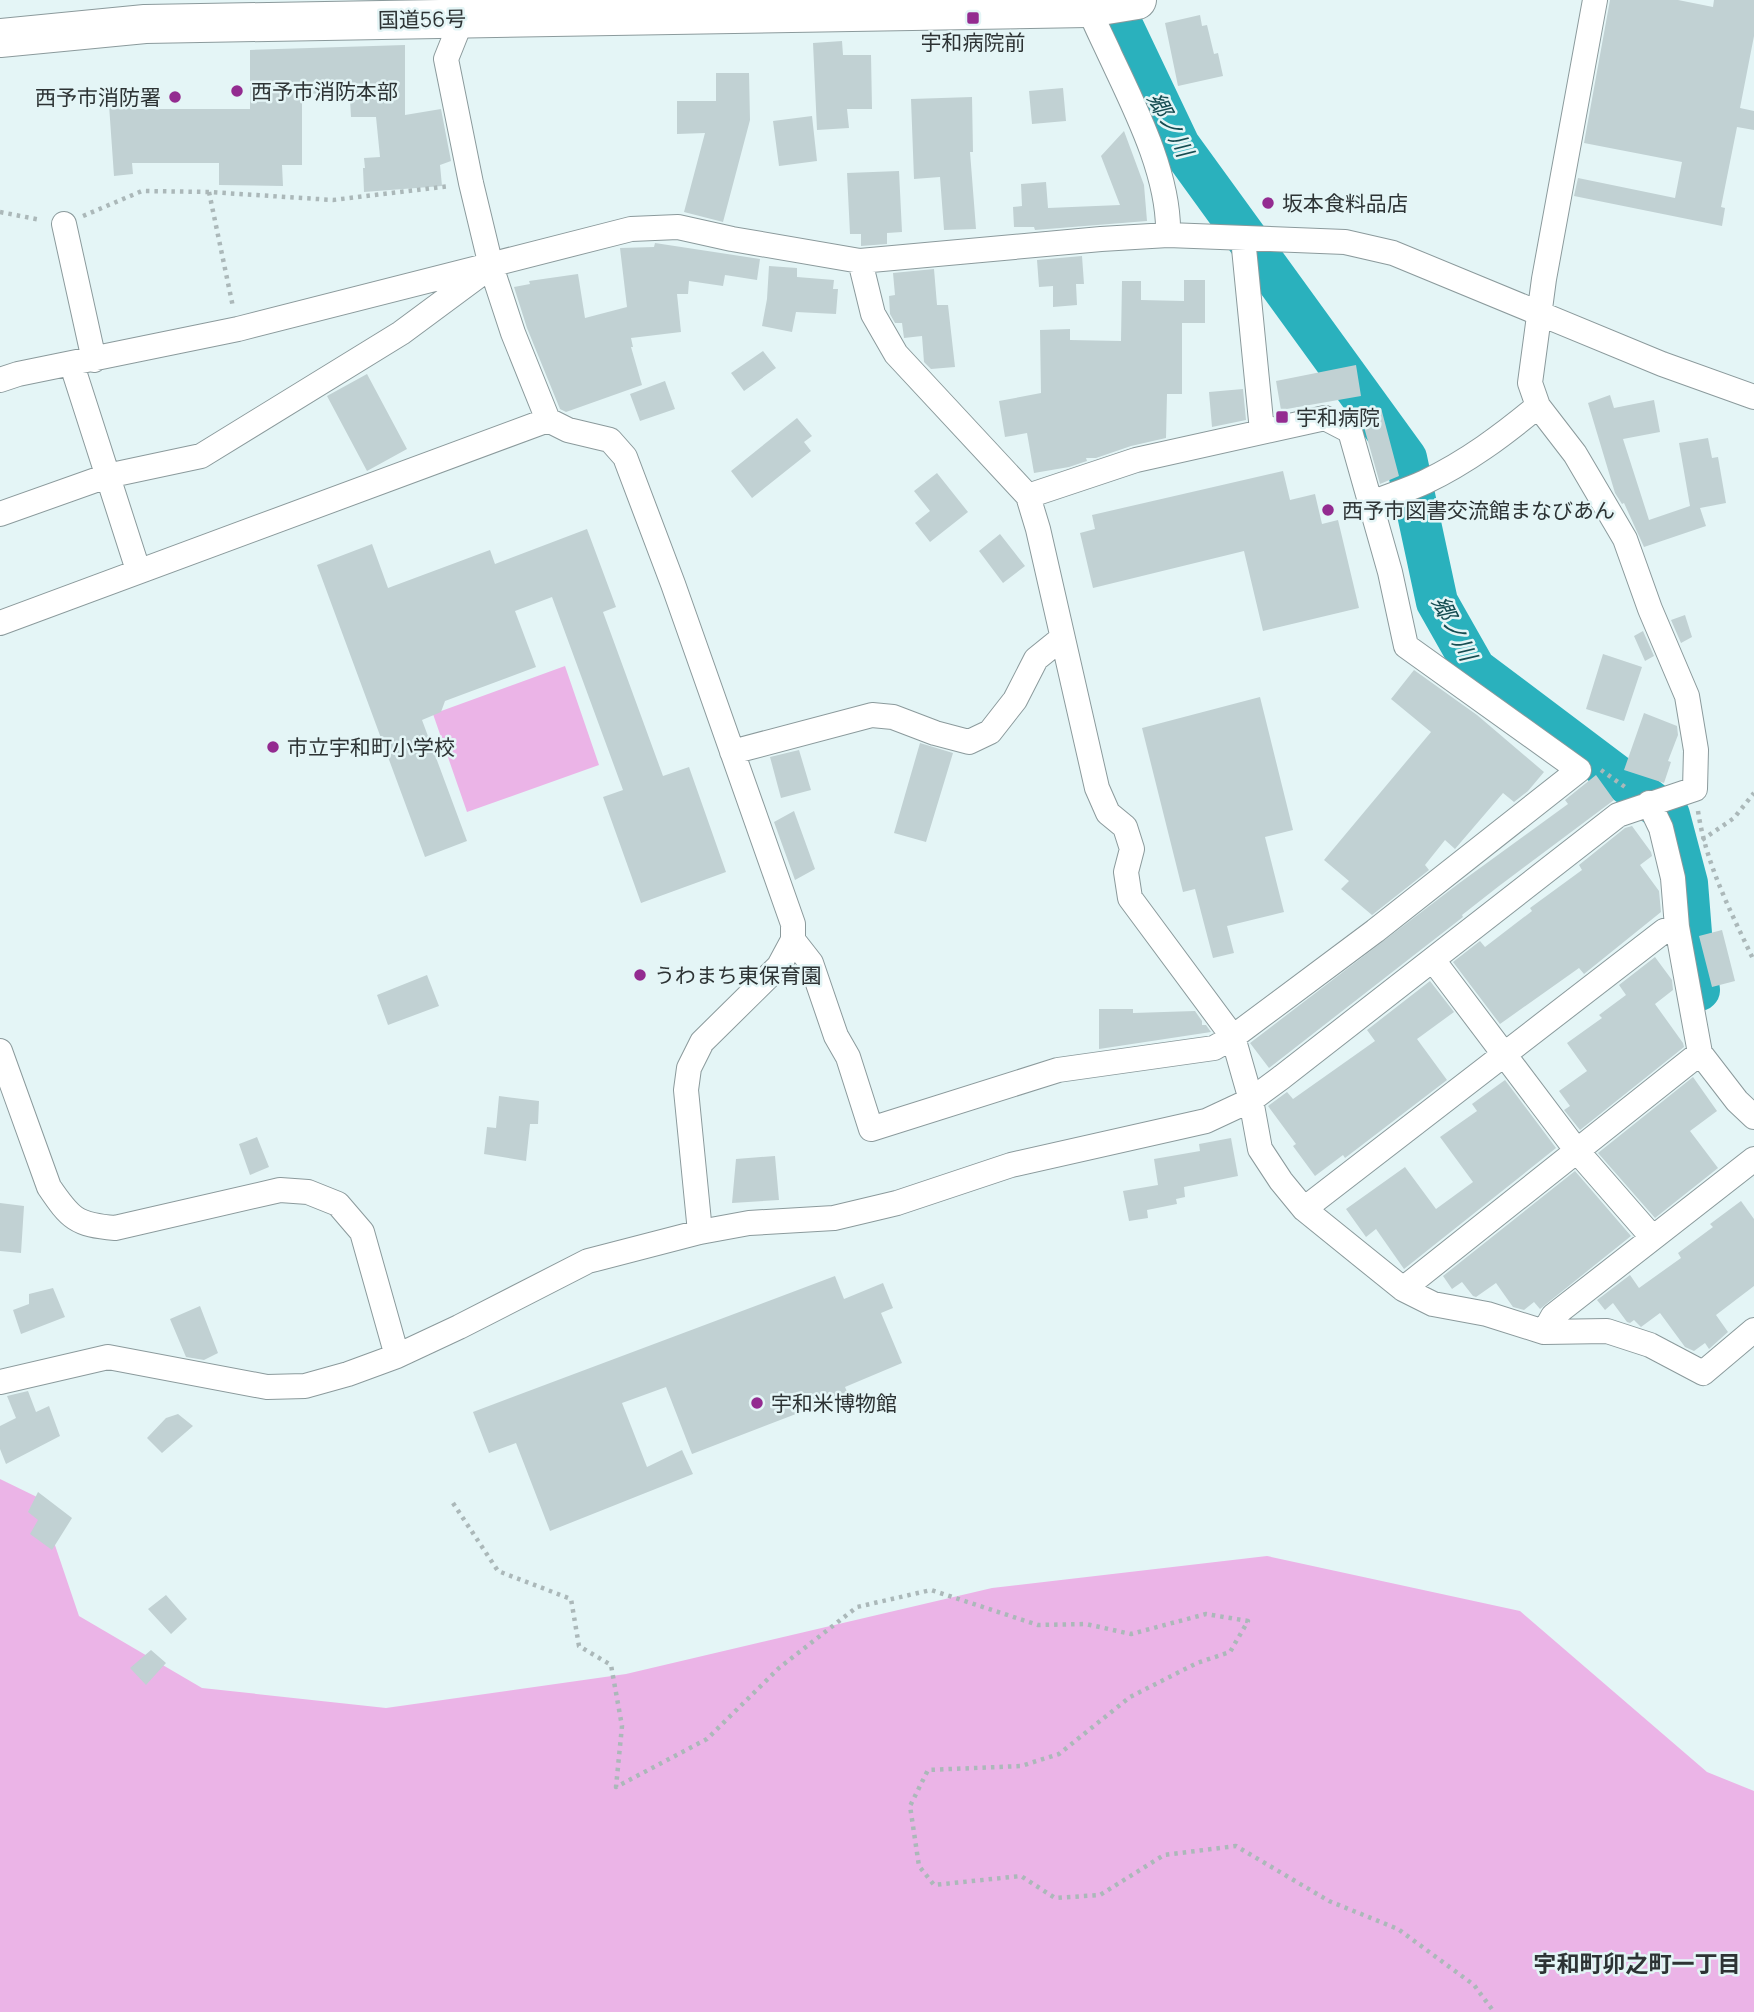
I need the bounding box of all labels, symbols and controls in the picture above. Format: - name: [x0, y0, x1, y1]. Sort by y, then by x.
- street label: 国道56号: [378, 4, 466, 34]
- marker: 宇和病院前: [965, 10, 981, 26]
- place label: 宇和病院前: [921, 28, 1026, 56]
- place label: 西予市消防本部: [251, 77, 398, 105]
- place label: 西予市消防署: [35, 83, 161, 111]
- marker: 西予市消防本部: [229, 83, 245, 99]
- water label: 郷ノ川: [1141, 86, 1203, 165]
- marker: 西予市消防署: [167, 89, 183, 105]
- place label: 坂本食料品店: [1282, 189, 1408, 217]
- marker: 坂本食料品店: [1260, 195, 1276, 211]
- place label: 宇和病院: [1296, 403, 1380, 431]
- marker: 宇和病院: [1274, 409, 1290, 425]
- place label: 西予市図書交流館まなびあん: [1342, 496, 1615, 524]
- marker: 西予市図書交流館まなびあん: [1320, 502, 1336, 518]
- water label: 郷ノ川: [1425, 590, 1486, 669]
- place label: 市立宇和町小学校: [287, 733, 455, 761]
- marker: 市立宇和町小学校: [265, 739, 281, 755]
- place label: うわまち東保育園: [654, 961, 822, 989]
- marker: うわまち東保育園: [632, 967, 648, 983]
- place label: 宇和米博物館: [771, 1389, 897, 1417]
- marker: 宇和米博物館: [749, 1395, 765, 1411]
- district label: 宇和町卯之町一丁目: [1534, 1947, 1741, 1979]

